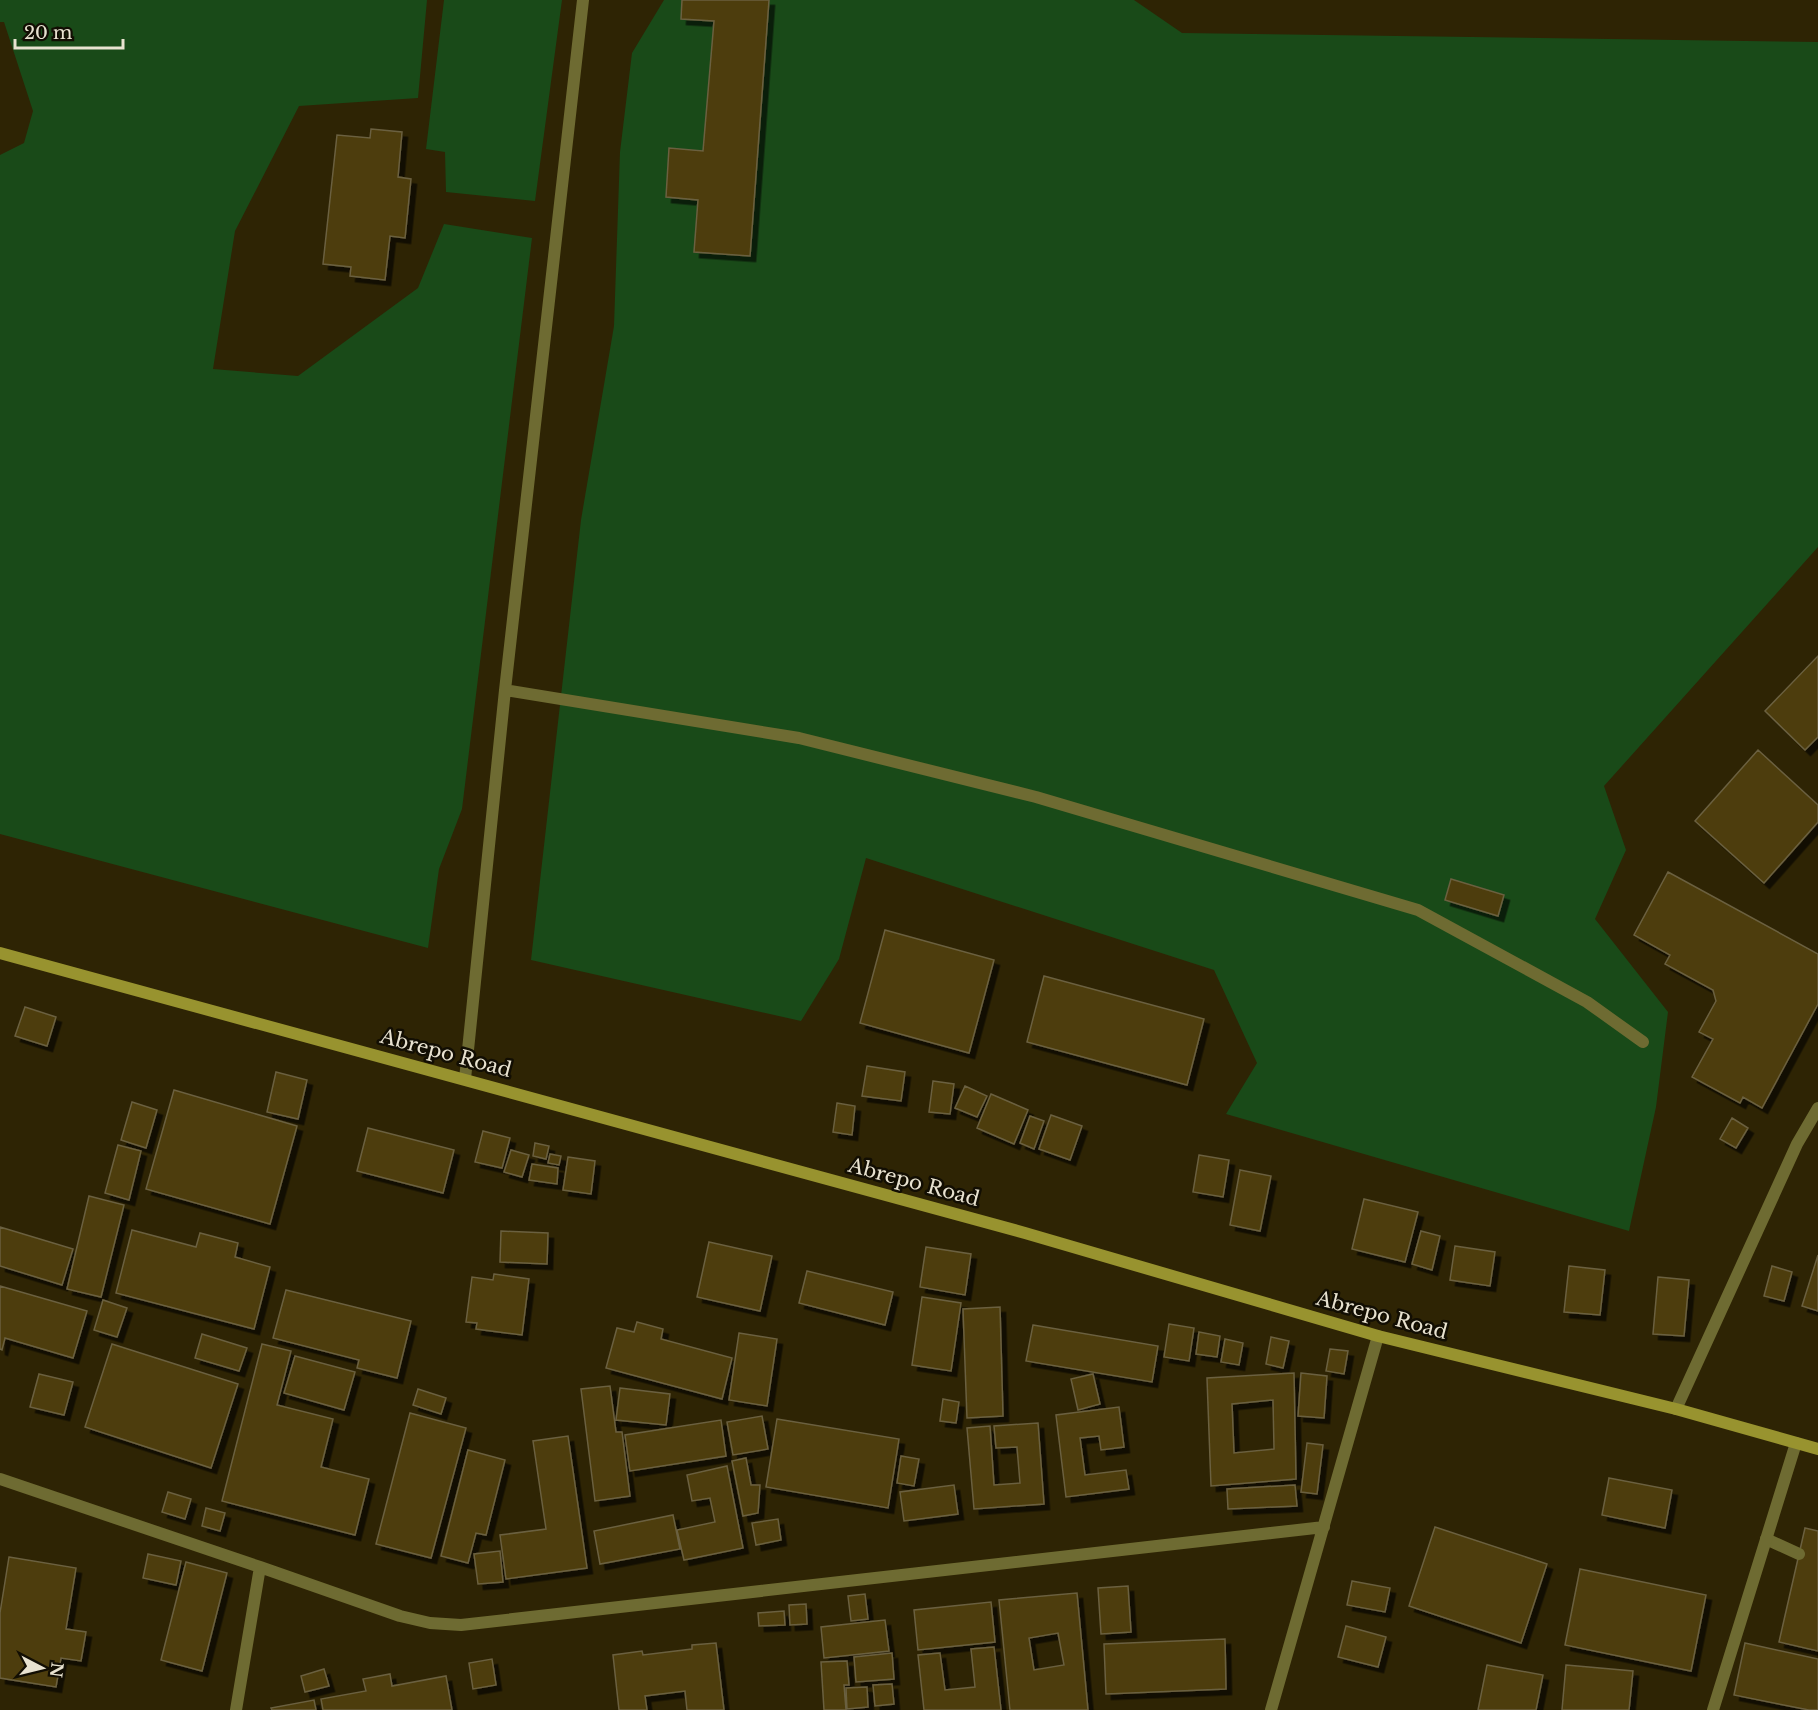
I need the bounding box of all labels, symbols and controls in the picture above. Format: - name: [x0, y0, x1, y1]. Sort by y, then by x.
- scale bar: [15, 12, 123, 50]
- text: 20 m: [24, 22, 72, 44]
- street label: Abrepo Road: [377, 1024, 514, 1082]
- street label: Abrepo Road: [845, 1153, 982, 1211]
- street label: Abrepo Road: [1313, 1286, 1450, 1344]
- north arrow: [12, 1638, 72, 1698]
- text: N: [46, 1661, 68, 1679]

